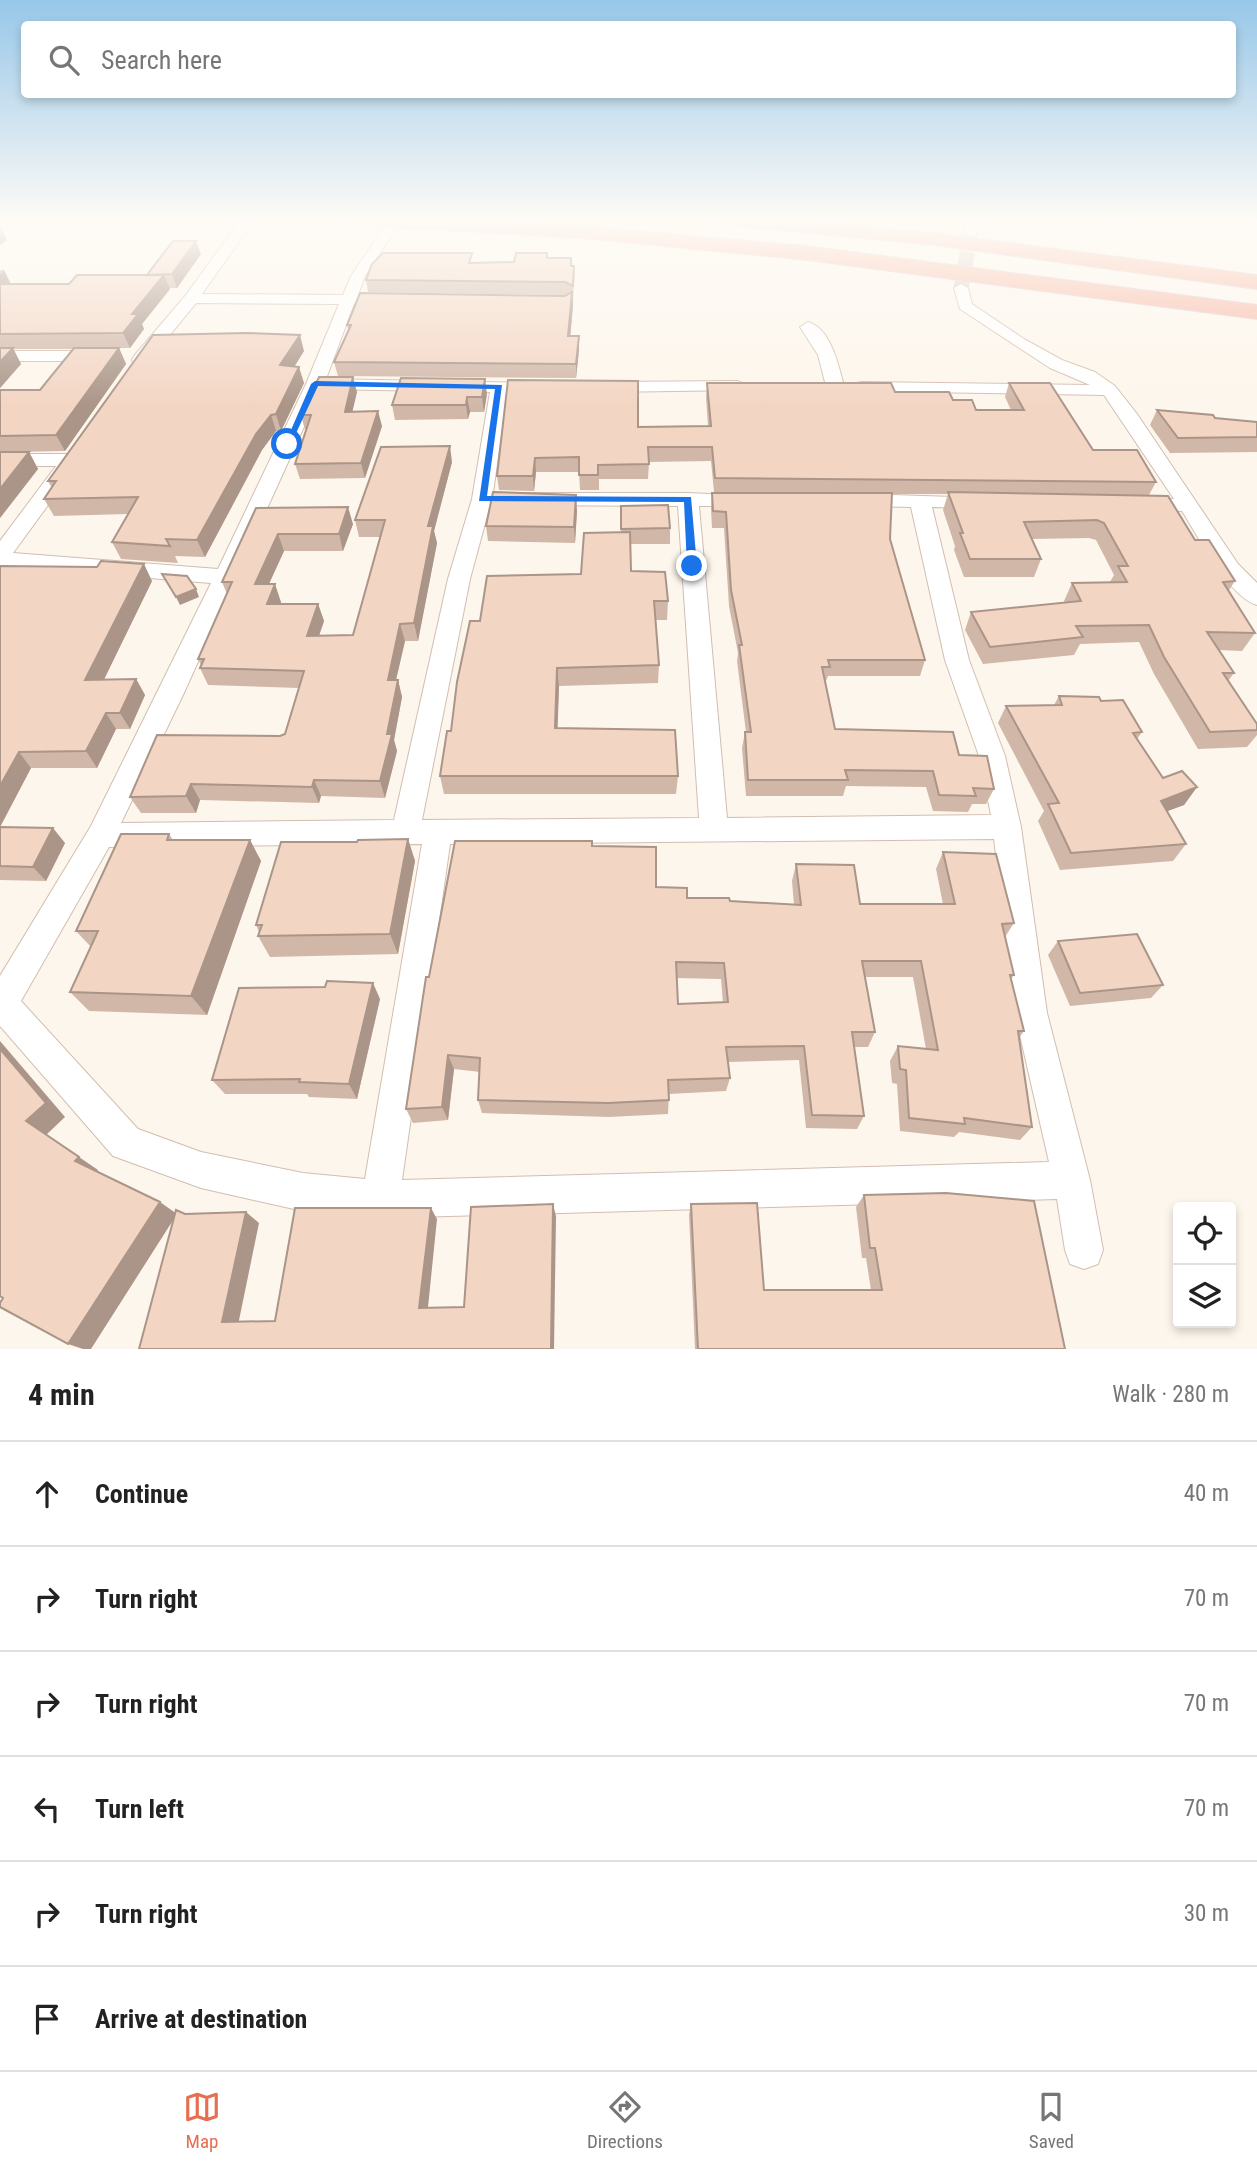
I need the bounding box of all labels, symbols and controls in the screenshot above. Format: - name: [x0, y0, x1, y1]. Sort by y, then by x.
- search box: [21, 21, 1236, 98]
- icon: search: [45, 41, 83, 79]
- text: Search here: [101, 45, 222, 75]
- route start: [271, 428, 302, 459]
- route end: [676, 550, 707, 581]
- map controls: [1173, 1202, 1236, 1328]
- button: locate: [1173, 1202, 1236, 1265]
- button: layers: [1173, 1265, 1236, 1328]
- text: 4 min: [28, 1377, 95, 1412]
- text: Walk · 280 m: [1112, 1381, 1229, 1408]
- icon: ahead: [28, 1475, 66, 1513]
- text: Continue: [95, 1479, 188, 1509]
- text: 40 m: [1184, 1480, 1229, 1507]
- icon: right: [28, 1580, 66, 1618]
- text: Turn right: [95, 1584, 197, 1614]
- text: 70 m: [1184, 1585, 1229, 1612]
- icon: right: [28, 1685, 66, 1723]
- text: Turn right: [95, 1689, 197, 1719]
- text: 70 m: [1184, 1690, 1229, 1717]
- icon: left: [28, 1790, 66, 1828]
- text: Turn left: [95, 1794, 184, 1824]
- text: 70 m: [1184, 1795, 1229, 1822]
- icon: right: [28, 1895, 66, 1933]
- text: Turn right: [95, 1899, 197, 1929]
- text: 30 m: [1184, 1900, 1229, 1927]
- icon: arrive: [28, 2000, 66, 2038]
- text: Arrive at destination: [95, 2004, 307, 2034]
- tab: Map: [183, 2088, 221, 2153]
- tab: Directions: [587, 2088, 663, 2153]
- tab: Saved: [1029, 2088, 1074, 2153]

